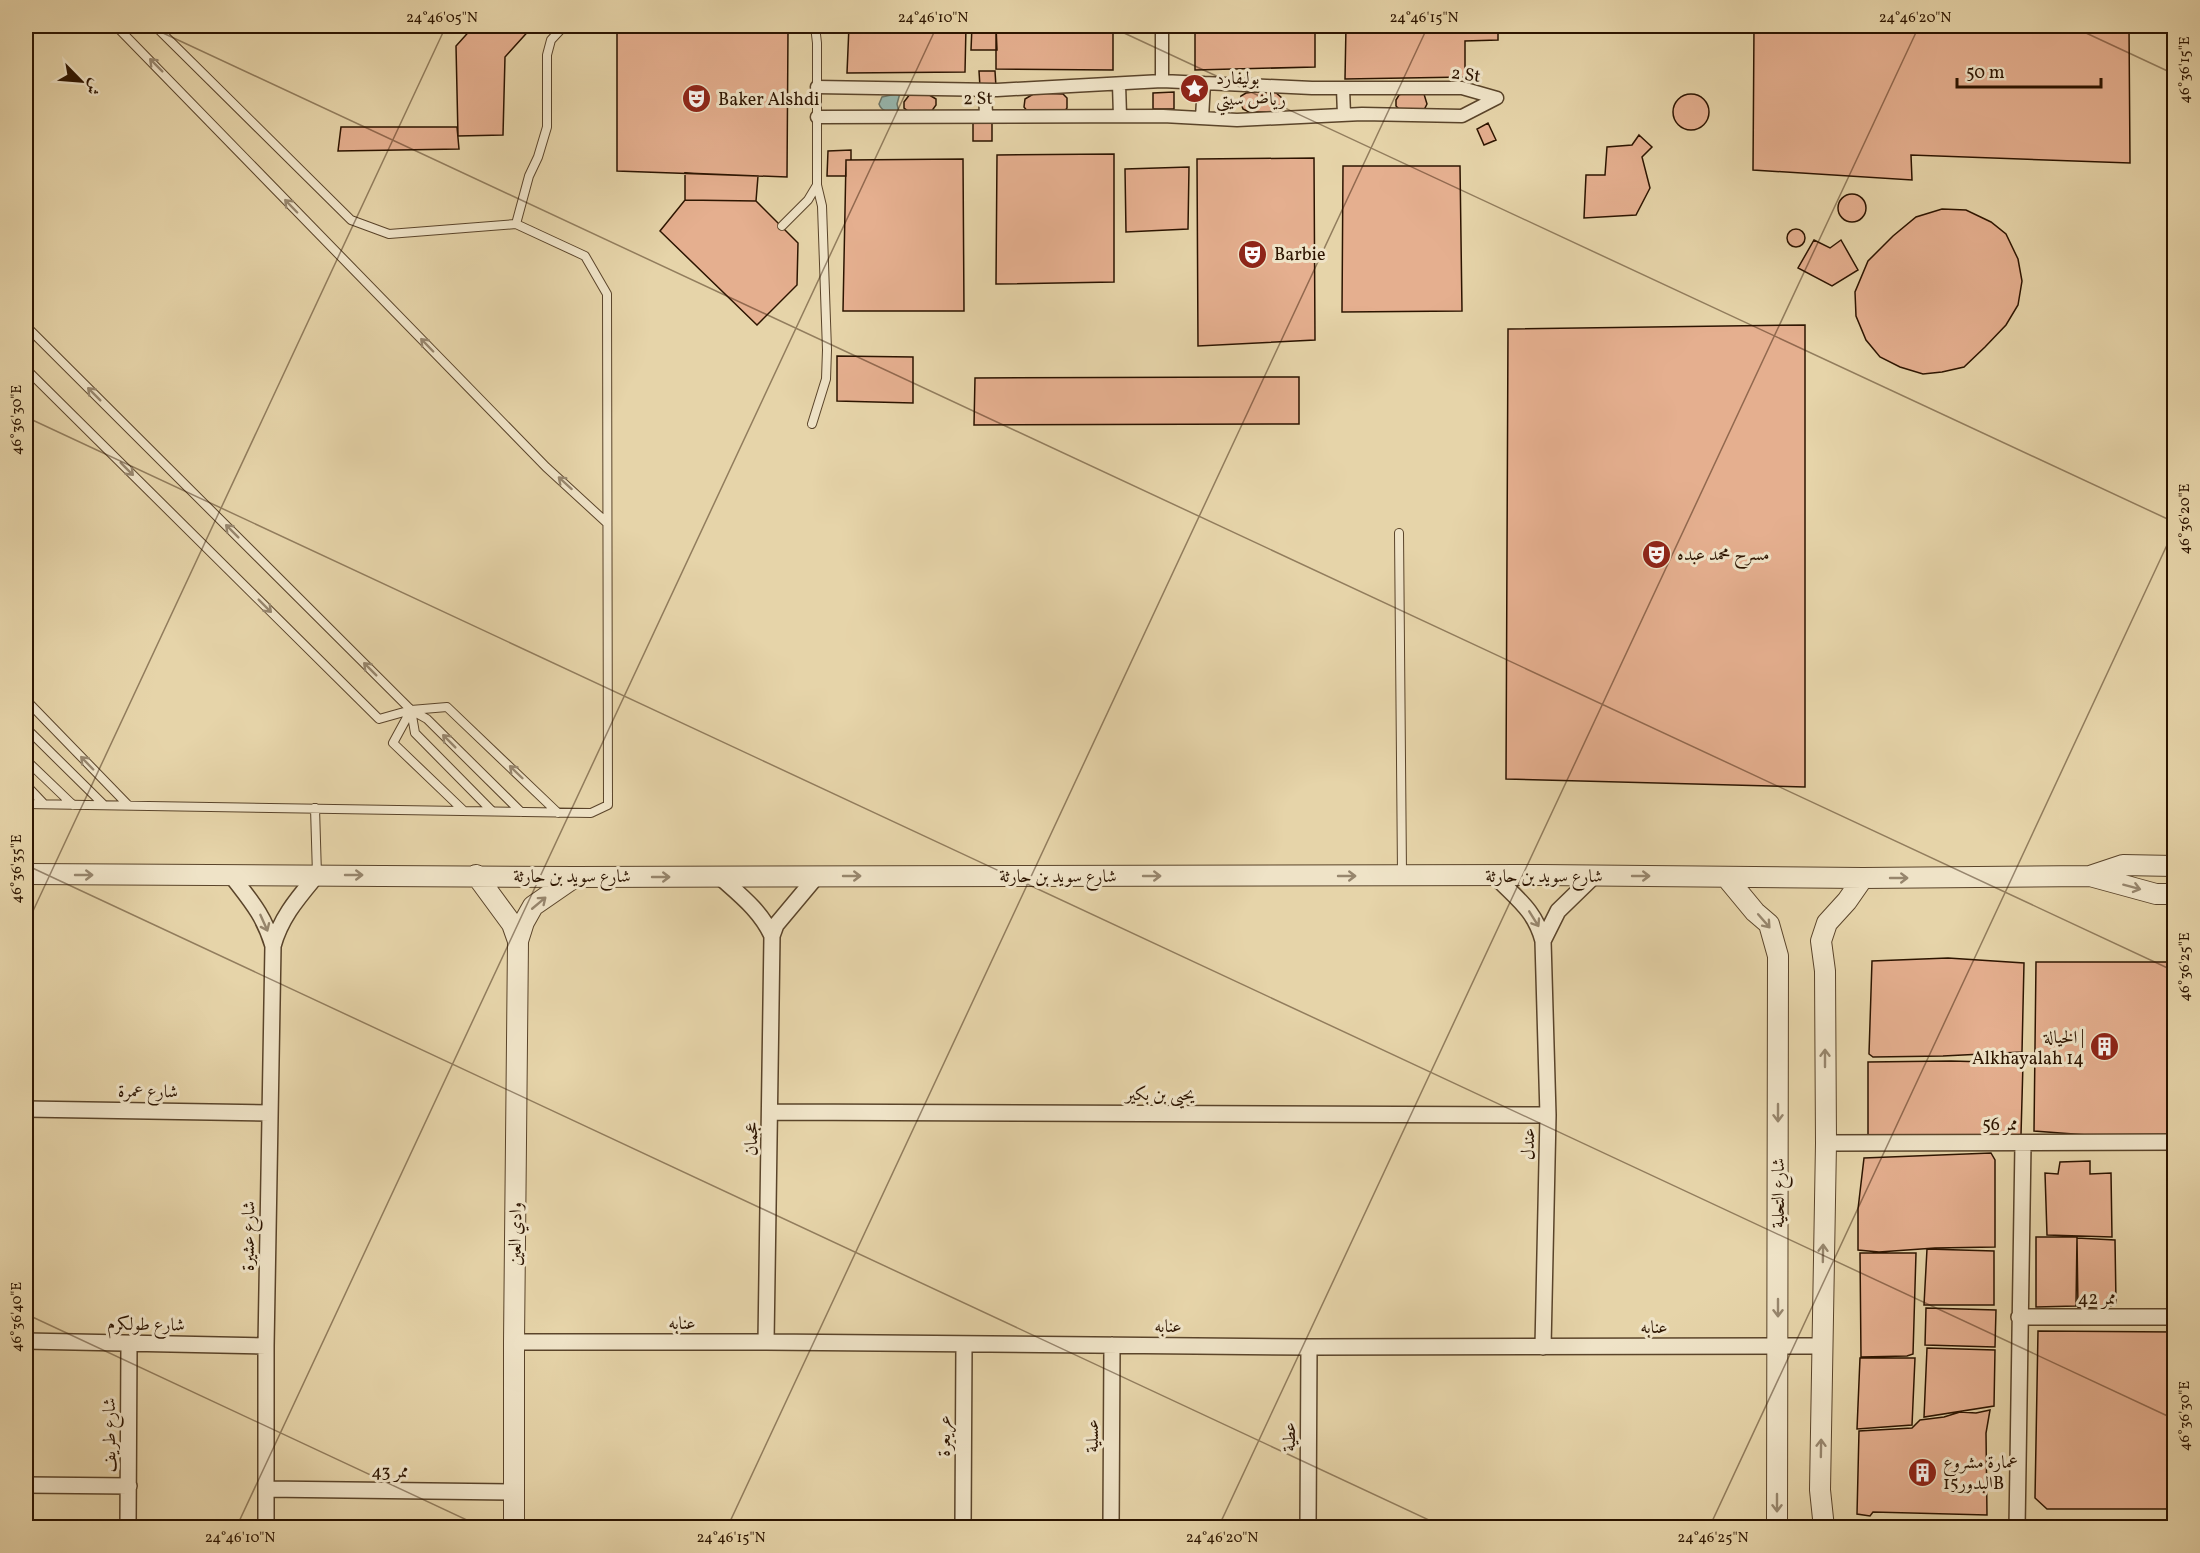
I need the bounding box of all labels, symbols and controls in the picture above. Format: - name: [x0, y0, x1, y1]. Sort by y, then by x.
- text: 24°46'05"N: [406, 8, 478, 29]
- text: 24°46'10"N: [898, 8, 968, 29]
- text: 24°46'15"N: [1389, 8, 1459, 29]
- text: 24°46'20"N: [1879, 8, 1951, 29]
- text: 46°36'15"E: [2175, 36, 2196, 104]
- north arrow: [51, 51, 111, 111]
- scale bar: [1957, 51, 2101, 89]
- one-way arrow: [148, 58, 163, 73]
- street label: 2 St: [1449, 61, 1482, 90]
- text: 50 m: [1966, 61, 2005, 86]
- place label: بوليفارد رياض سيتي: [1216, 67, 1286, 116]
- place icon: بوليفارد رياض سيتي: [1179, 72, 1211, 104]
- text: ش: [79, 75, 106, 98]
- theatre icon: Baker Alshdi: [681, 83, 713, 115]
- street label: 2 St: [963, 87, 993, 112]
- place label: Baker Alshdi: [718, 88, 819, 113]
- one-way arrow: [283, 198, 298, 213]
- theatre icon: Barbie: [1237, 238, 1269, 270]
- place label: Barbie: [1274, 243, 1326, 268]
- one-way arrow: [420, 338, 435, 353]
- text: 46°36'30"E: [7, 385, 28, 455]
- one-way arrow: [86, 386, 101, 401]
- one-way arrow: [119, 462, 134, 476]
- one-way arrow: [558, 476, 573, 490]
- text: 46°36'20"E: [2175, 484, 2196, 554]
- one-way arrow: [224, 524, 239, 539]
- theatre icon: مسرح محمد عبده: [1640, 538, 1672, 570]
- place label: مسرح محمد عبده: [1677, 543, 1770, 570]
- one-way arrow: [258, 599, 273, 614]
- one-way arrow: [362, 662, 377, 676]
- one-way arrow: [442, 734, 457, 749]
- one-way arrow: [80, 756, 94, 771]
- one-way arrow: [509, 766, 524, 780]
- text: 46°36'35"E: [7, 834, 28, 904]
- street label: شارع سويد بن حارثة: [513, 865, 631, 891]
- street label: شارع سويد بن حارثة: [999, 865, 1117, 891]
- street label: شارع سويد بن حارثة: [1485, 865, 1603, 891]
- one-way arrow: [73, 869, 93, 881]
- one-way arrow: [343, 869, 363, 881]
- one-way arrow: [842, 870, 862, 882]
- one-way arrow: [1142, 870, 1162, 882]
- one-way arrow: [1337, 870, 1357, 882]
- one-way arrow: [1631, 870, 1651, 882]
- one-way arrow: [650, 871, 670, 883]
- one-way arrow: [1889, 872, 1909, 884]
- one-way arrow: [2122, 882, 2141, 894]
- one-way arrow: [530, 896, 546, 910]
- one-way arrow: [1528, 910, 1540, 927]
- one-way arrow: [259, 913, 271, 931]
- one-way arrow: [1757, 913, 1771, 928]
- text: 46°36'25"E: [2175, 932, 2196, 1002]
- place label: الخيالة | Alkhayalah 14: [1972, 1026, 2084, 1072]
- building icon: الخيالة | Alkhayalah 14: [2089, 1031, 2121, 1063]
- one-way arrow: [1819, 1049, 1831, 1069]
- street label: شارع عمرة: [118, 1079, 178, 1107]
- street label: يحيى بن بكير: [1123, 1083, 1195, 1109]
- one-way arrow: [1772, 1102, 1784, 1122]
- street label: ممر 56: [1982, 1113, 2018, 1138]
- street label: عجمان: [740, 1122, 765, 1156]
- street label: عندل: [1517, 1128, 1542, 1160]
- street label: شارع التحلية: [1767, 1158, 1793, 1228]
- street label: شارع عشيرة: [236, 1201, 264, 1271]
- street label: وادي العين: [503, 1202, 531, 1266]
- one-way arrow: [1818, 1244, 1829, 1264]
- text: 46°36'40"E: [7, 1282, 28, 1352]
- street label: ممر 42: [2078, 1287, 2116, 1312]
- one-way arrow: [1772, 1297, 1784, 1317]
- street label: شارع طولكرم: [107, 1312, 185, 1341]
- street label: عنابه: [668, 1312, 696, 1337]
- street label: عنابه: [1154, 1315, 1182, 1340]
- street label: عنابه: [1640, 1316, 1668, 1341]
- text: 46°36'30"E: [2175, 1381, 2196, 1451]
- street label: شارع طريف: [98, 1398, 124, 1472]
- street label: عريعرة: [933, 1415, 958, 1457]
- street label: عسلية: [1081, 1419, 1106, 1453]
- street label: عطية: [1278, 1422, 1303, 1452]
- one-way arrow: [1815, 1439, 1826, 1459]
- place label: عمارة مشروع البدور15B: [1943, 1451, 2018, 1497]
- building icon: عمارة مشروع البدور15B: [1906, 1456, 1938, 1488]
- street label: ممر 43: [371, 1460, 409, 1485]
- one-way arrow: [1771, 1492, 1783, 1512]
- text: 24°46'10"N: [205, 1528, 275, 1549]
- text: 24°46'15"N: [696, 1528, 766, 1549]
- text: 24°46'20"N: [1186, 1528, 1258, 1549]
- text: 24°46'25"N: [1677, 1528, 1749, 1549]

